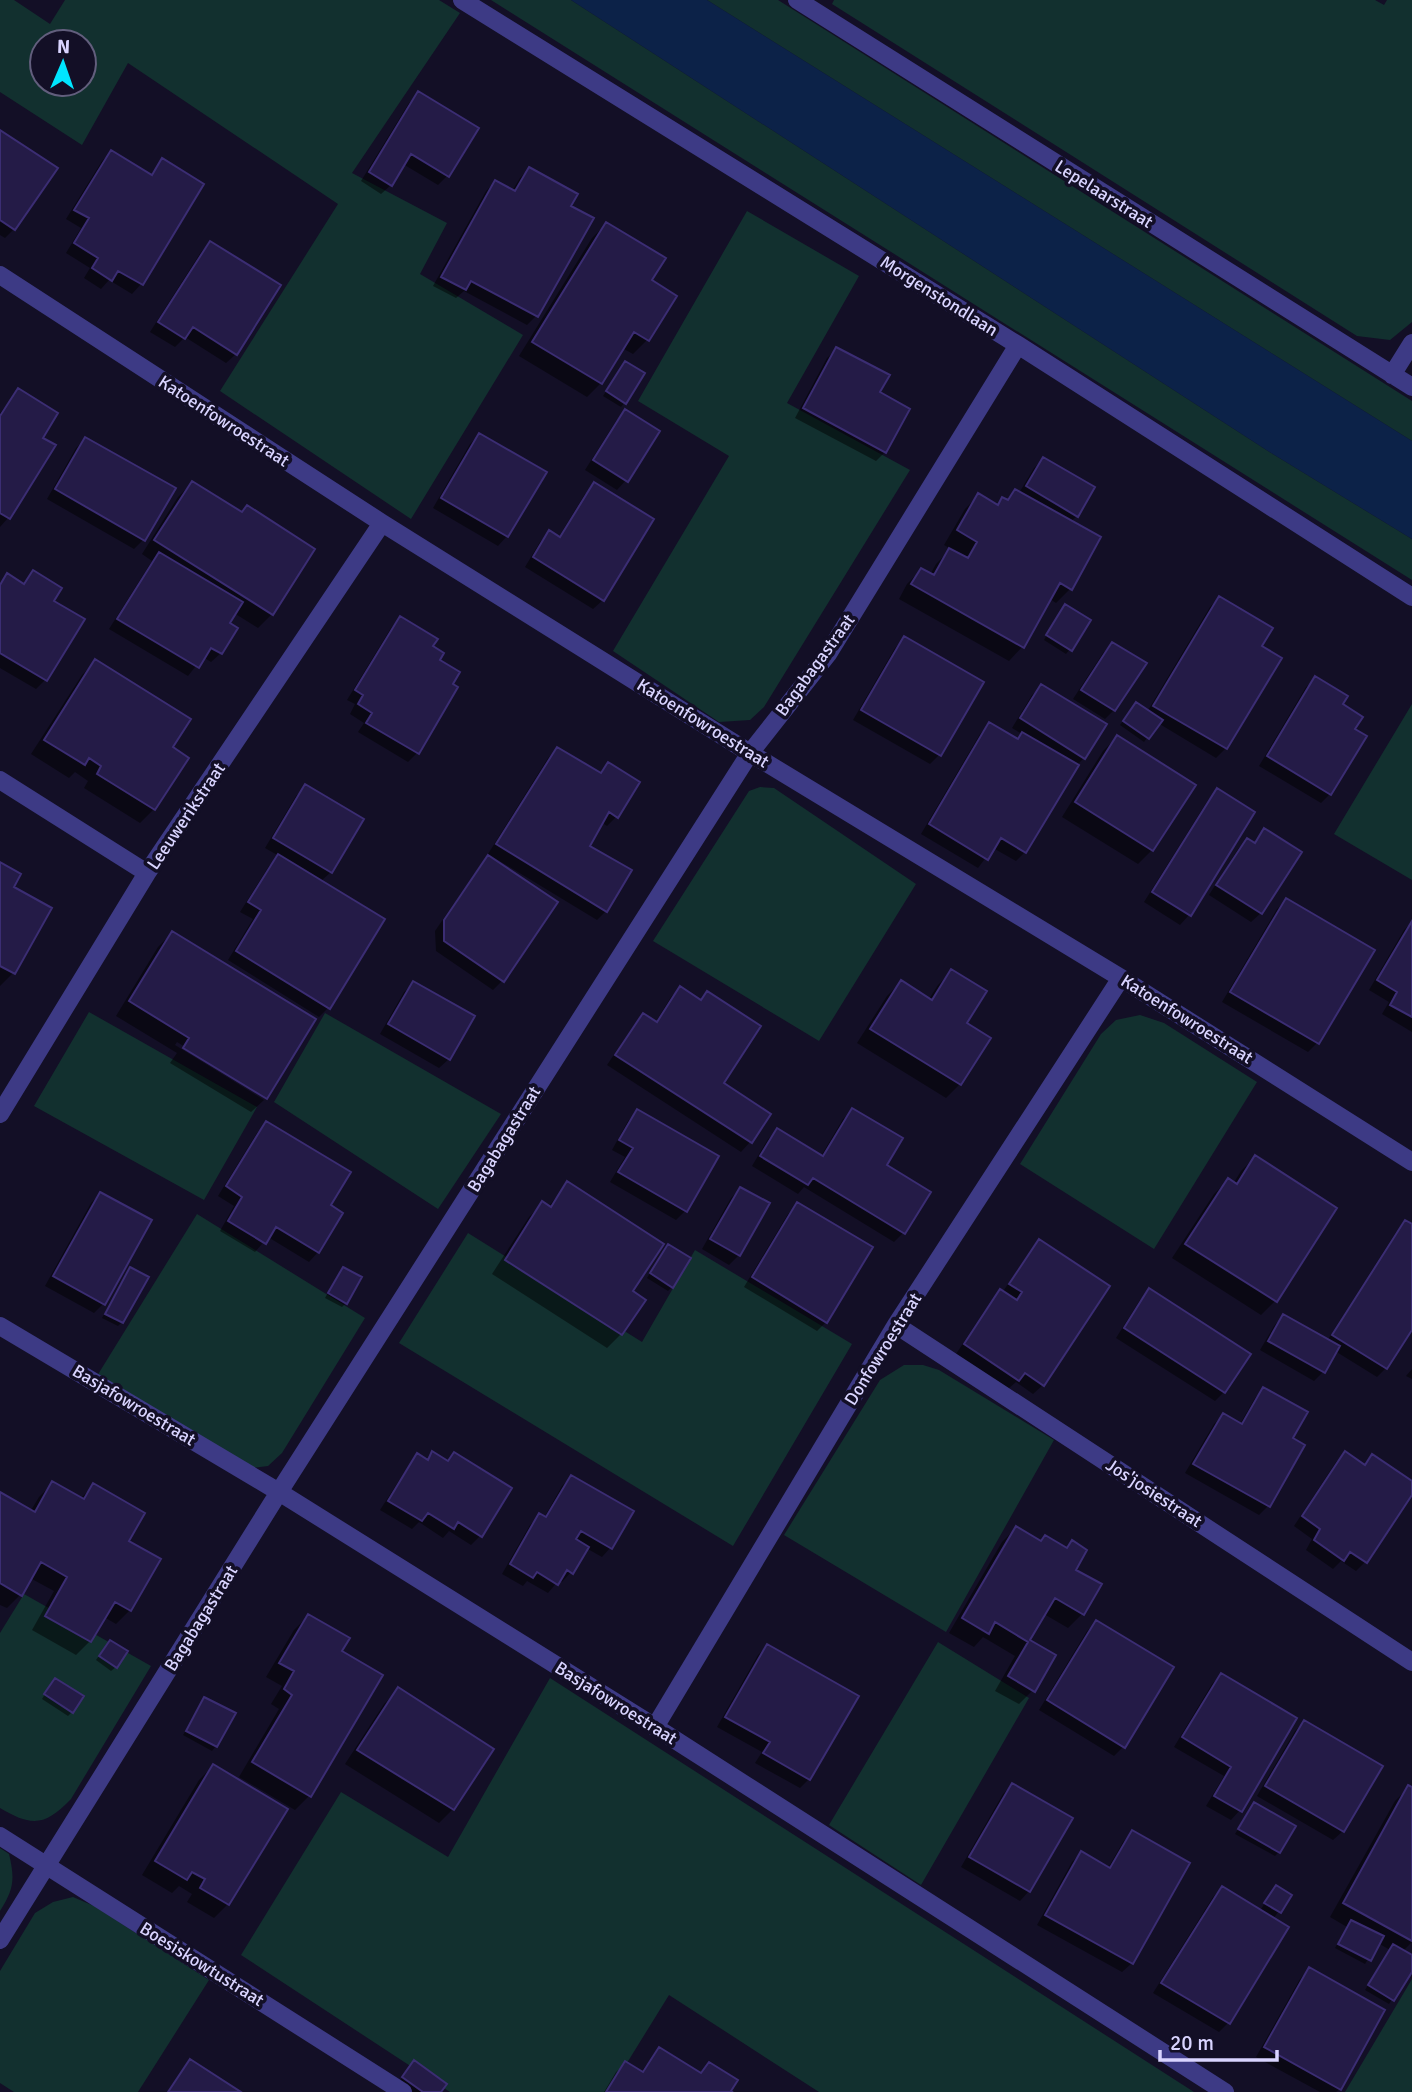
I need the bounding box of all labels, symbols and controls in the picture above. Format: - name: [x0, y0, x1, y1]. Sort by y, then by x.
- north arrow: [28, 28, 98, 98]
- text: N: [57, 35, 71, 59]
- street label: Lepelaarstraat: [1051, 155, 1157, 233]
- street label: Morgenstondlaan: [876, 251, 1002, 341]
- street label: Katoenfowroestraat: [154, 370, 294, 472]
- street label: Bagabagastraat: [771, 610, 859, 720]
- street label: Katoenfowroestraat: [633, 673, 773, 773]
- street label: Leeuwerikstraat: [142, 758, 230, 874]
- street label: Katoenfowroestraat: [1117, 969, 1257, 1069]
- street label: Bagabagastraat: [463, 1082, 545, 1196]
- street label: Donfowroestraat: [840, 1289, 926, 1409]
- street label: Basjafowroestraat: [68, 1360, 200, 1450]
- street label: Jos'josiestraat: [1102, 1454, 1206, 1532]
- street label: Bagabagastraat: [160, 1561, 242, 1675]
- street label: Basjafowroestraat: [551, 1657, 681, 1749]
- street label: Boesiskowtustraat: [136, 1917, 268, 2011]
- scale bar: [1160, 2018, 1277, 2062]
- text: 20 m: [1170, 2030, 1214, 2056]

